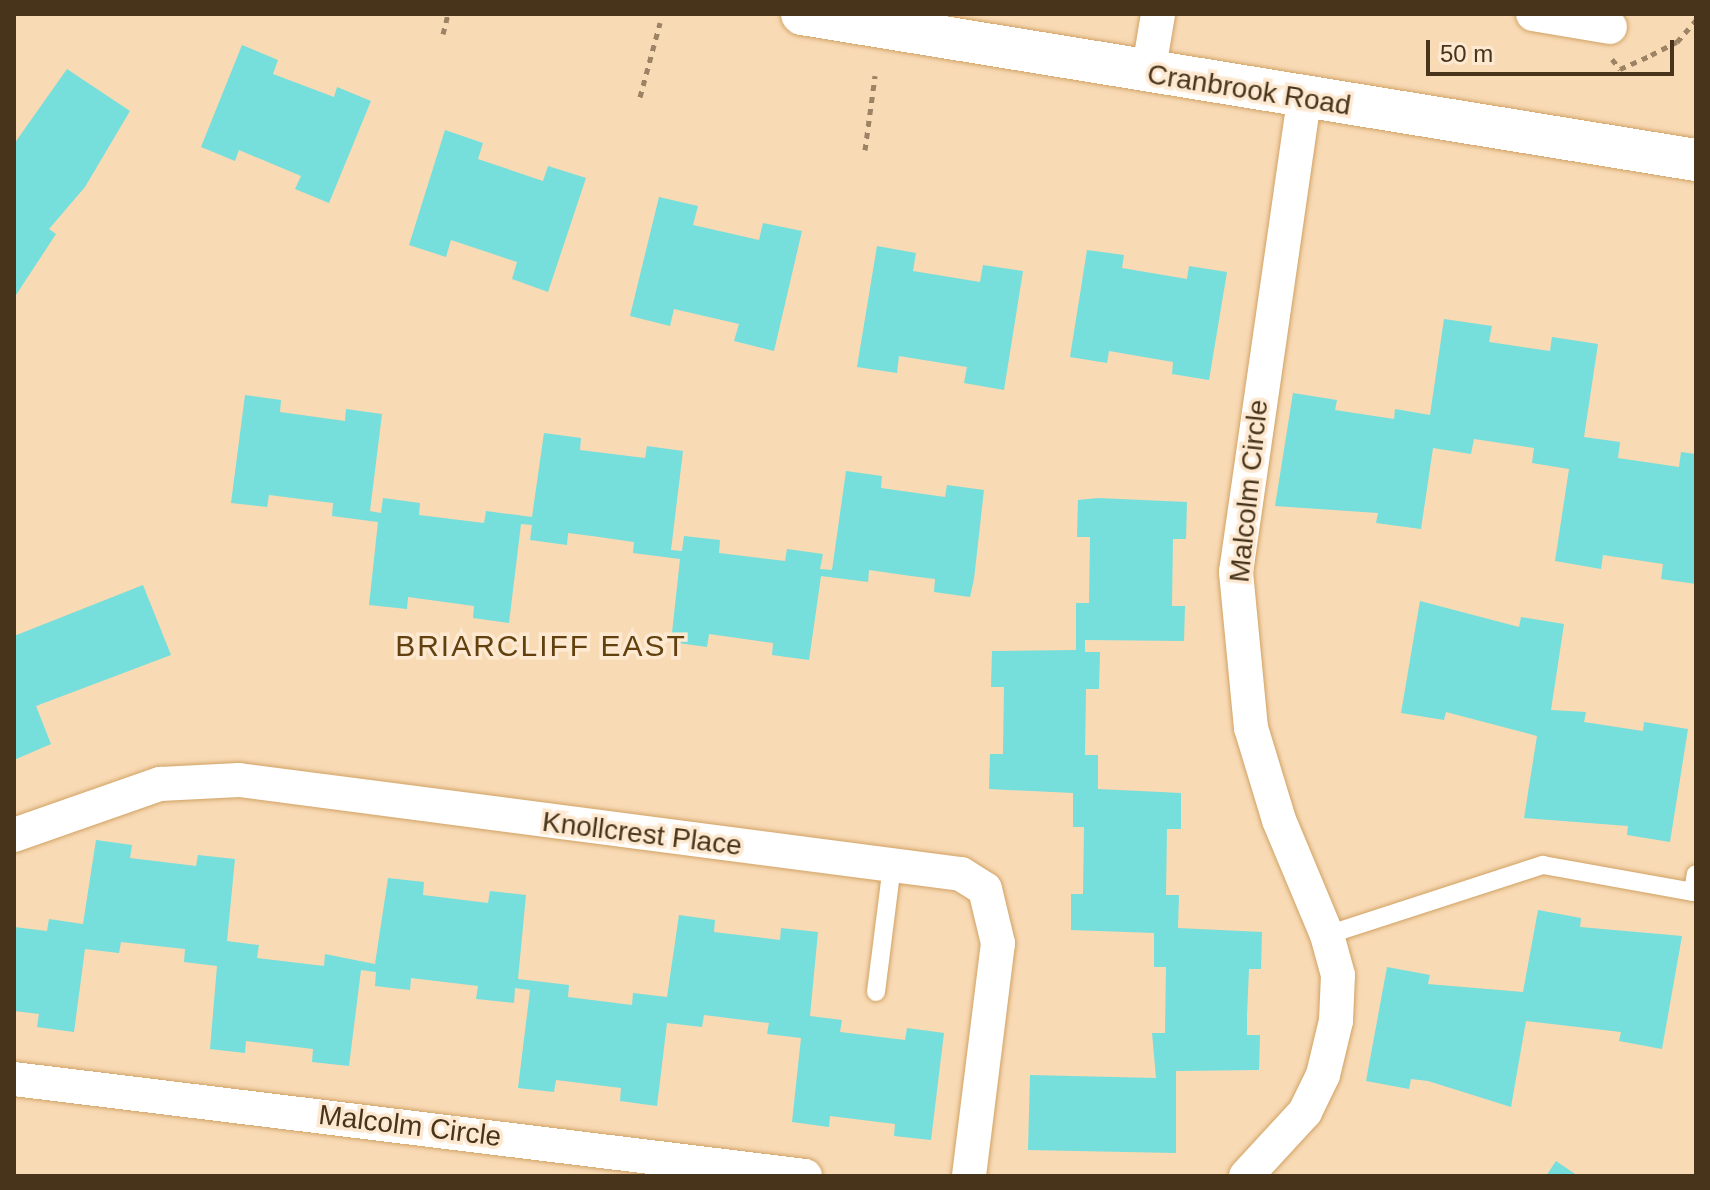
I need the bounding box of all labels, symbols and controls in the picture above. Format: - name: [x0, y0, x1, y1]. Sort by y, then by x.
- scale bar: [1430, 24, 1678, 74]
- text: 50 m: [1440, 40, 1493, 67]
- street label: Cranbrook Road: [1145, 57, 1353, 123]
- street label: Malcolm Circle: [1223, 398, 1275, 584]
- district label: BRIARCLIFF EAST: [395, 628, 687, 664]
- street label: Knollcrest Place: [540, 805, 744, 863]
- street label: Malcolm Circle: [317, 1098, 503, 1154]

